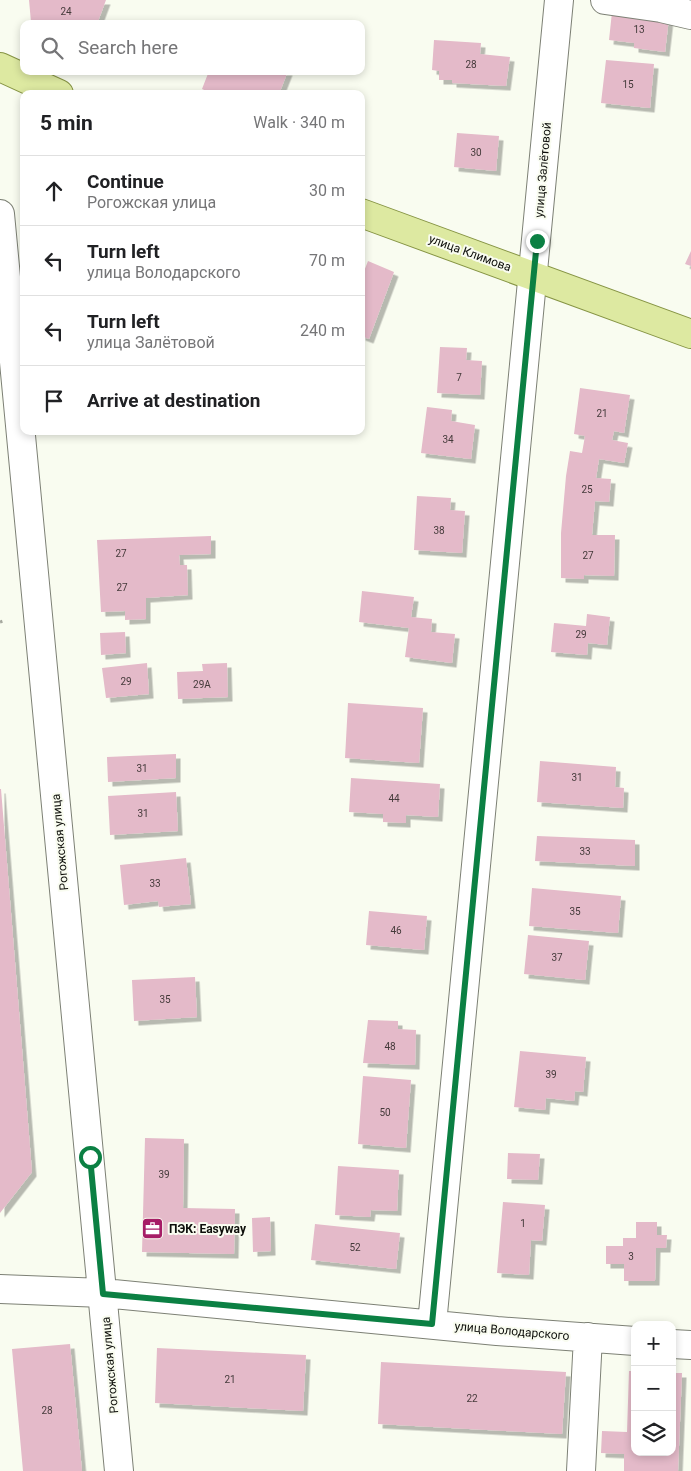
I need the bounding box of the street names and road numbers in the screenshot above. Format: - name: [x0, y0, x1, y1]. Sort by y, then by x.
- street label: улица Залётовой: [532, 122, 554, 218]
- street label: улица Климова: [427, 232, 513, 274]
- street label: Рогожская улица: [49, 793, 71, 891]
- street label: Рогожская улица: [99, 1316, 121, 1414]
- street label: улица Володарского: [454, 1319, 570, 1343]

